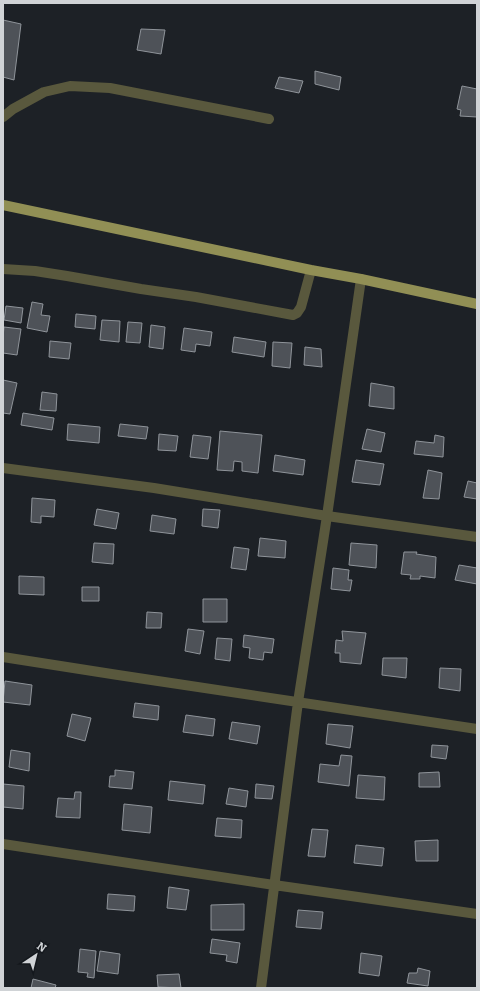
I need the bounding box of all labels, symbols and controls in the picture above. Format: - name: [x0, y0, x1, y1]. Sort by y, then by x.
- north arrow: [16, 935, 56, 975]
- text: N: [34, 939, 49, 955]

